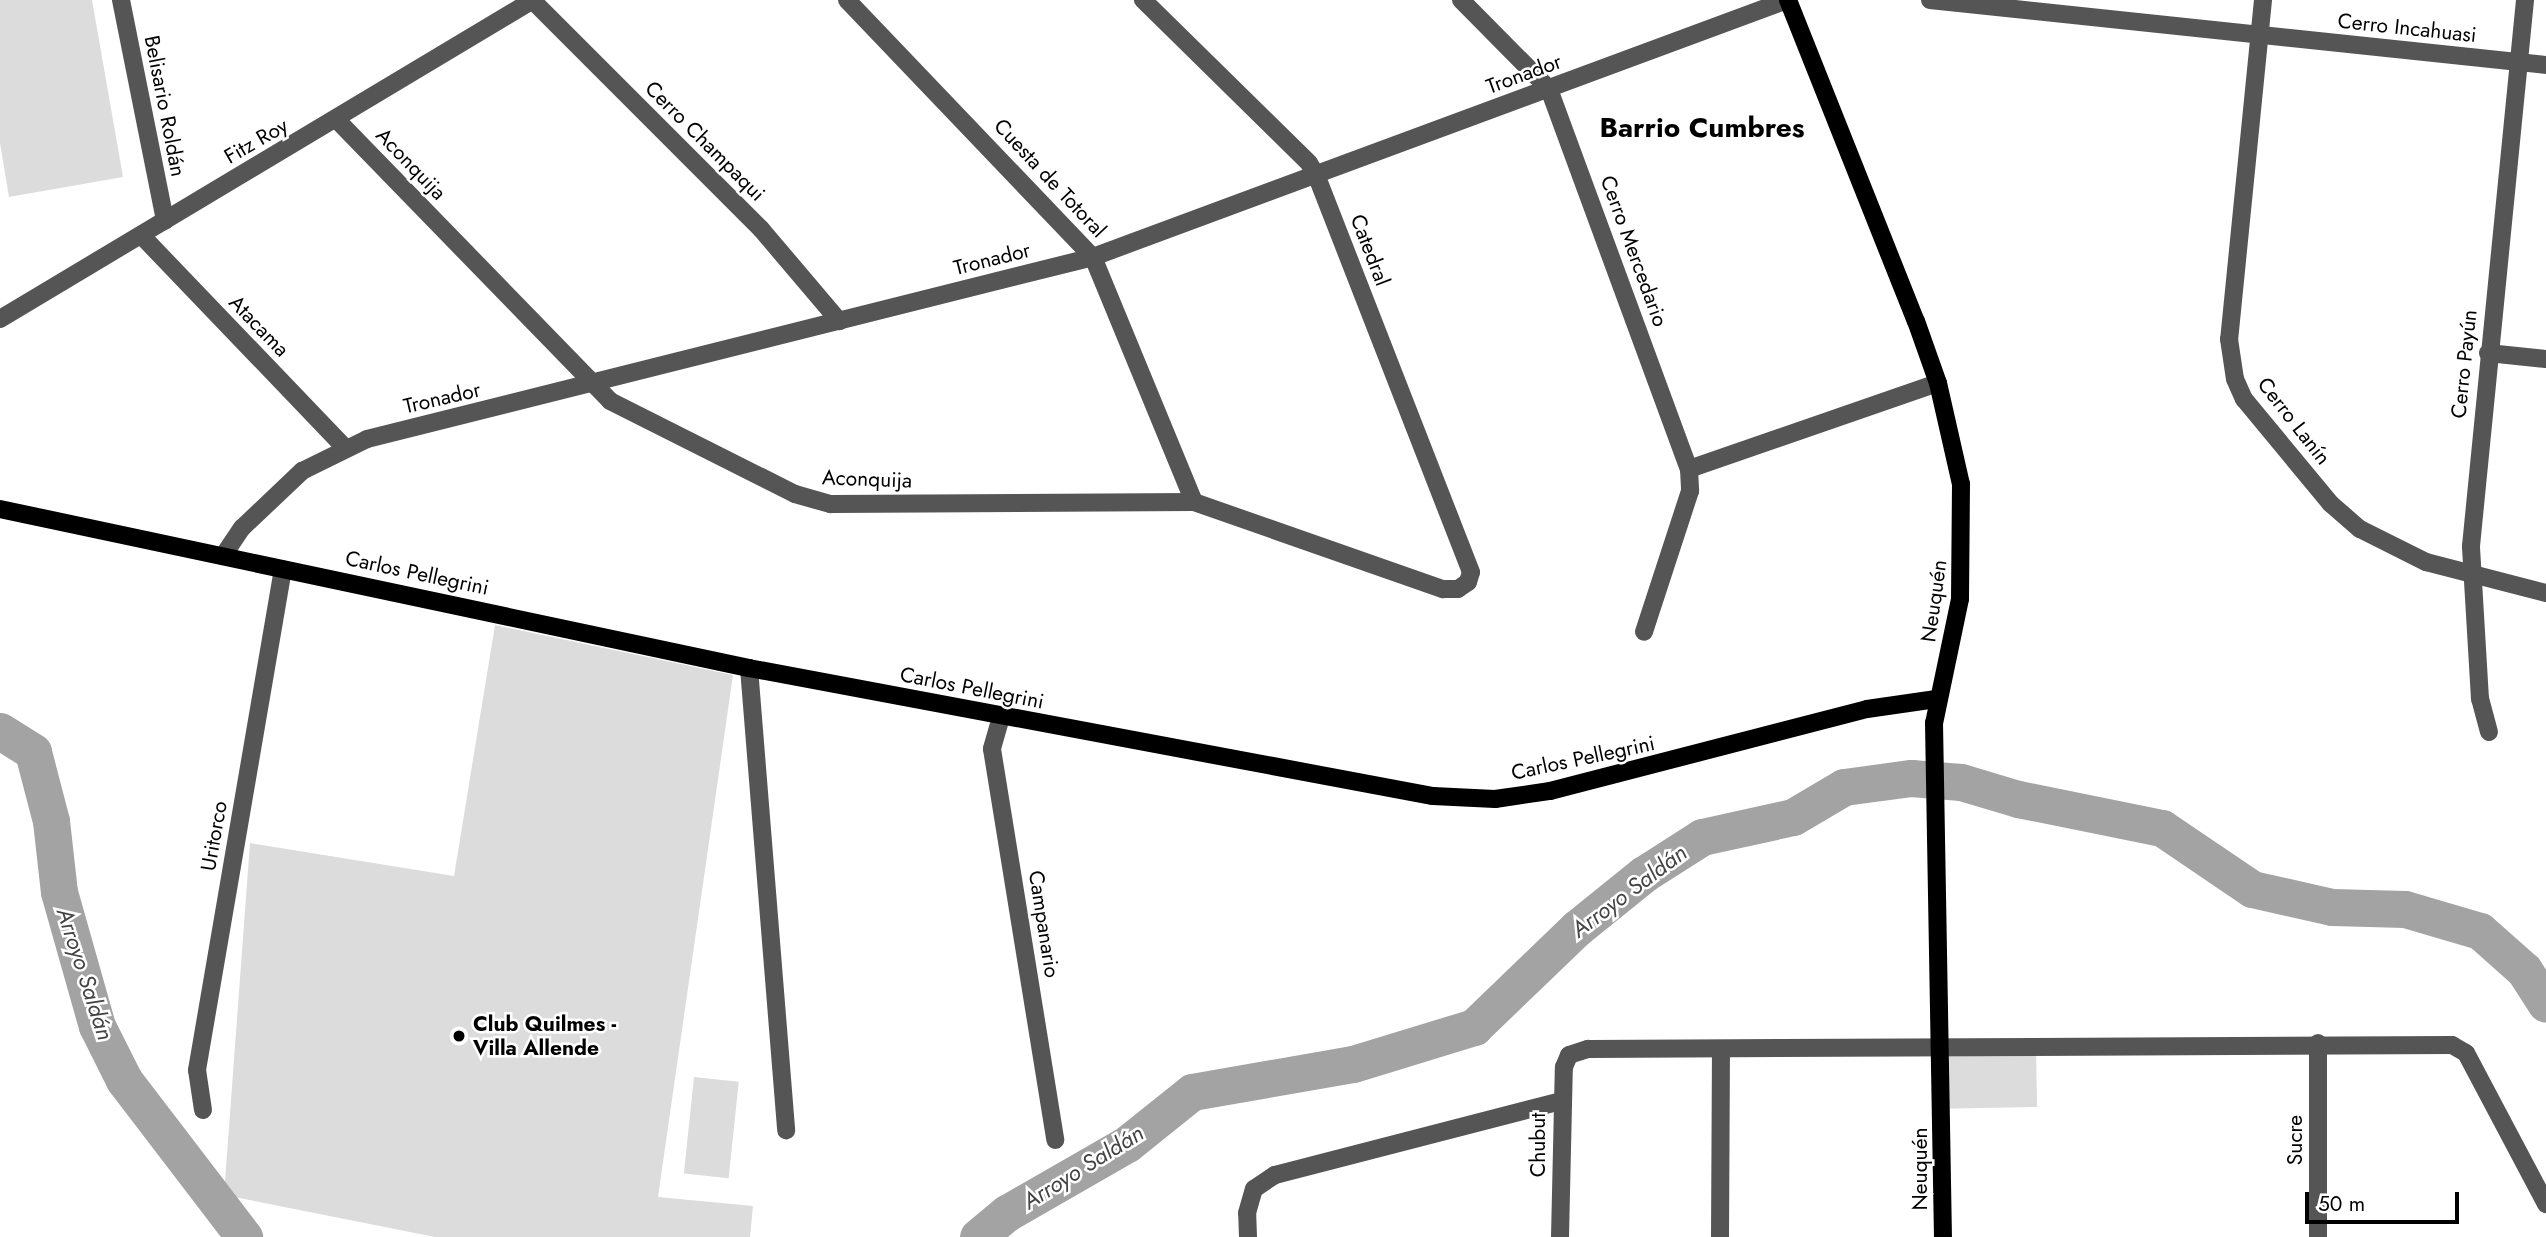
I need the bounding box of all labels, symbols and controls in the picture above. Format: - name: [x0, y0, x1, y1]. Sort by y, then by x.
- street label: Cerro Incahuasi: [2336, 8, 2478, 48]
- street label: Belisario Roldán: [139, 33, 191, 179]
- street label: Tronador: [1483, 49, 1565, 99]
- street label: Cerro Champaqui: [640, 76, 770, 206]
- district label: Barrio Cumbres: [1599, 111, 1805, 145]
- street label: Fitz Roy: [220, 113, 292, 169]
- street label: Cuesta de Totoral: [989, 113, 1111, 243]
- street label: Aconquija: [371, 123, 451, 205]
- street label: Cerro Mercedario: [1595, 172, 1673, 330]
- street label: Catedral: [1345, 211, 1395, 289]
- street label: Tronador: [951, 237, 1033, 281]
- street label: Atacama: [224, 290, 294, 362]
- street label: Cerro Payún: [2446, 308, 2482, 420]
- street label: Cerro Lanín: [2252, 372, 2336, 470]
- street label: Tronador: [401, 377, 483, 419]
- street label: Aconquija: [821, 465, 913, 493]
- street label: Carlos Pellegrini: [343, 545, 491, 601]
- street label: Neuquén: [1916, 558, 1952, 644]
- street label: Carlos Pellegrini: [898, 662, 1046, 714]
- street label: Carlos Pellegrini: [1509, 730, 1657, 786]
- street label: Uritorco: [195, 799, 233, 873]
- water label: Arroyo Saldán: [1566, 839, 1692, 943]
- street label: Campanario: [1023, 869, 1065, 979]
- water label: Arroyo Saldán: [51, 904, 119, 1044]
- place label: Club Quilmes - Villa Allende: [473, 1011, 616, 1061]
- marker: Club Quilmes - Villa Allende: [451, 1028, 467, 1044]
- street label: Chubut: [1525, 1113, 1551, 1177]
- street label: Sucre: [2282, 1115, 2308, 1165]
- water label: Arroyo Saldán: [1017, 1119, 1149, 1215]
- street label: Neuquén: [1907, 1128, 1933, 1210]
- scale bar: [2308, 1178, 2462, 1222]
- text: 50 m: [2318, 1189, 2365, 1219]

